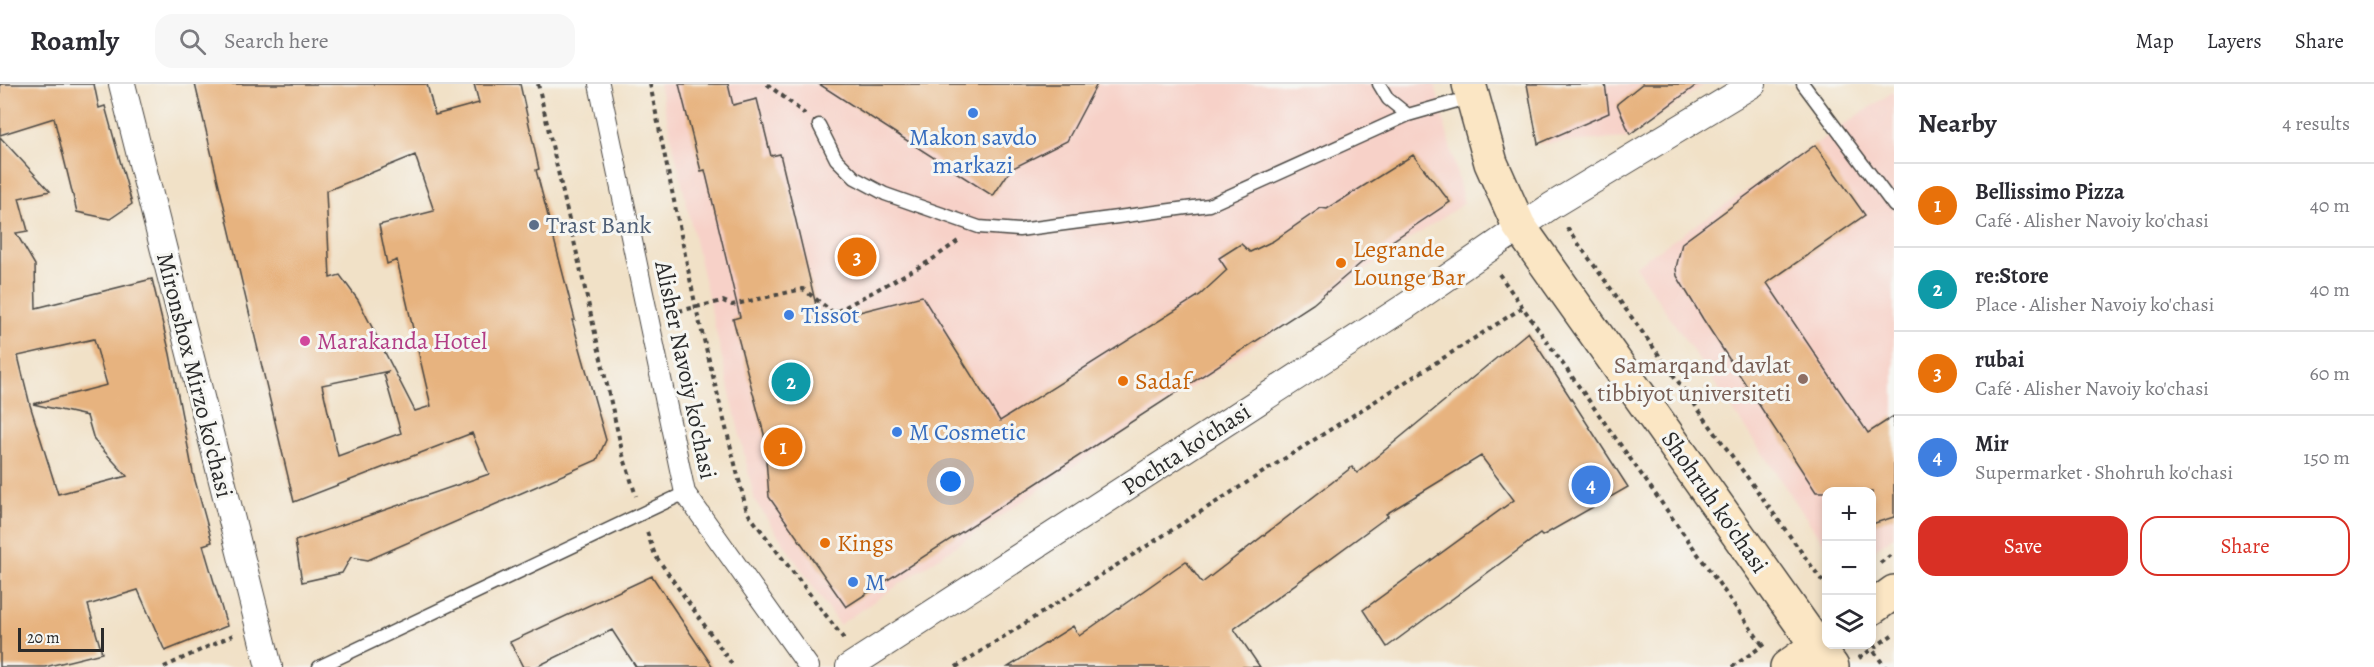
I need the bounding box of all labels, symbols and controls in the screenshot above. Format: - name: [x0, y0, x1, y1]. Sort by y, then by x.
- search box: [155, 14, 575, 68]
- text: Roamly: [30, 22, 119, 60]
- icon: search: [176, 25, 209, 58]
- text: Search here: [224, 26, 329, 56]
- text: Map: [2135, 27, 2174, 55]
- text: Layers: [2207, 27, 2262, 55]
- text: Share: [2295, 27, 2344, 55]
- marker: Makon savdo markazi: [966, 106, 980, 120]
- text: Nearby: [1918, 106, 1997, 141]
- text: 4 results: [2282, 110, 2350, 137]
- place label: Makon savdo markazi: [909, 121, 1037, 181]
- text: Bellissimo Pizza: [1975, 177, 2125, 207]
- text: 1: [1934, 192, 1941, 219]
- text: 40 m: [2310, 192, 2350, 219]
- text: Café · Alisher Navoiy ko'chasi: [1975, 207, 2209, 234]
- place label: Trast Bank: [546, 209, 652, 241]
- marker: Trast Bank: [527, 218, 541, 232]
- place label: Legrande Lounge Bar: [1353, 233, 1466, 293]
- pin: 3: [838, 234, 876, 279]
- street label: Mironshox Mirzo ko'chasi: [149, 249, 241, 501]
- marker: Legrande Lounge Bar: [1334, 256, 1348, 270]
- street label: Alisher Navoiy ko'chasi: [647, 257, 725, 482]
- text: re:Store: [1975, 261, 2049, 291]
- text: 2: [1933, 276, 1942, 303]
- text: 40 m: [2310, 276, 2350, 303]
- text: Place · Alisher Navoiy ko'chasi: [1975, 291, 2214, 318]
- place label: Tissot: [801, 299, 859, 331]
- marker: Tissot: [782, 308, 796, 322]
- place label: Marakanda Hotel: [317, 325, 487, 357]
- marker: Marakanda Hotel: [298, 334, 312, 348]
- text: rubai: [1975, 345, 2024, 375]
- place label: Samarqand davlat tibbiyot universiteti: [1597, 349, 1791, 409]
- pin: 2: [772, 360, 810, 404]
- text: 3: [1933, 360, 1942, 387]
- text: 60 m: [2310, 360, 2350, 387]
- place label: Sadaf: [1135, 365, 1193, 397]
- marker: Samarqand davlat tibbiyot universiteti: [1796, 372, 1810, 386]
- marker: Sadaf: [1116, 374, 1130, 388]
- text: Café · Alisher Navoiy ko'chasi: [1975, 375, 2209, 402]
- street label: Pochta ko'chasi: [1115, 395, 1257, 503]
- place label: M Cosmetic: [909, 416, 1026, 448]
- pin: 1: [764, 424, 802, 470]
- marker: M Cosmetic: [890, 425, 904, 439]
- street label: Shohruh ko'chasi: [1654, 425, 1776, 579]
- text: Mir: [1975, 429, 2009, 459]
- text: 4: [1933, 444, 1942, 471]
- text: 150 m: [2303, 444, 2350, 471]
- text: Supermarket · Shohruh ko'chasi: [1975, 459, 2233, 486]
- pin: 4: [1572, 462, 1610, 508]
- your location: [936, 467, 965, 496]
- map controls: [1822, 487, 1876, 649]
- button: +: [1822, 487, 1876, 541]
- button: Save: [1918, 516, 2128, 576]
- button: Share: [2140, 516, 2350, 576]
- place label: Kings: [837, 527, 894, 559]
- marker: Kings: [818, 536, 832, 550]
- button: −: [1822, 541, 1876, 595]
- place label: M: [865, 566, 885, 598]
- marker: M: [846, 575, 860, 589]
- button: layers: [1822, 595, 1876, 649]
- scale bar: [18, 625, 104, 652]
- text: 20 m: [27, 627, 60, 649]

